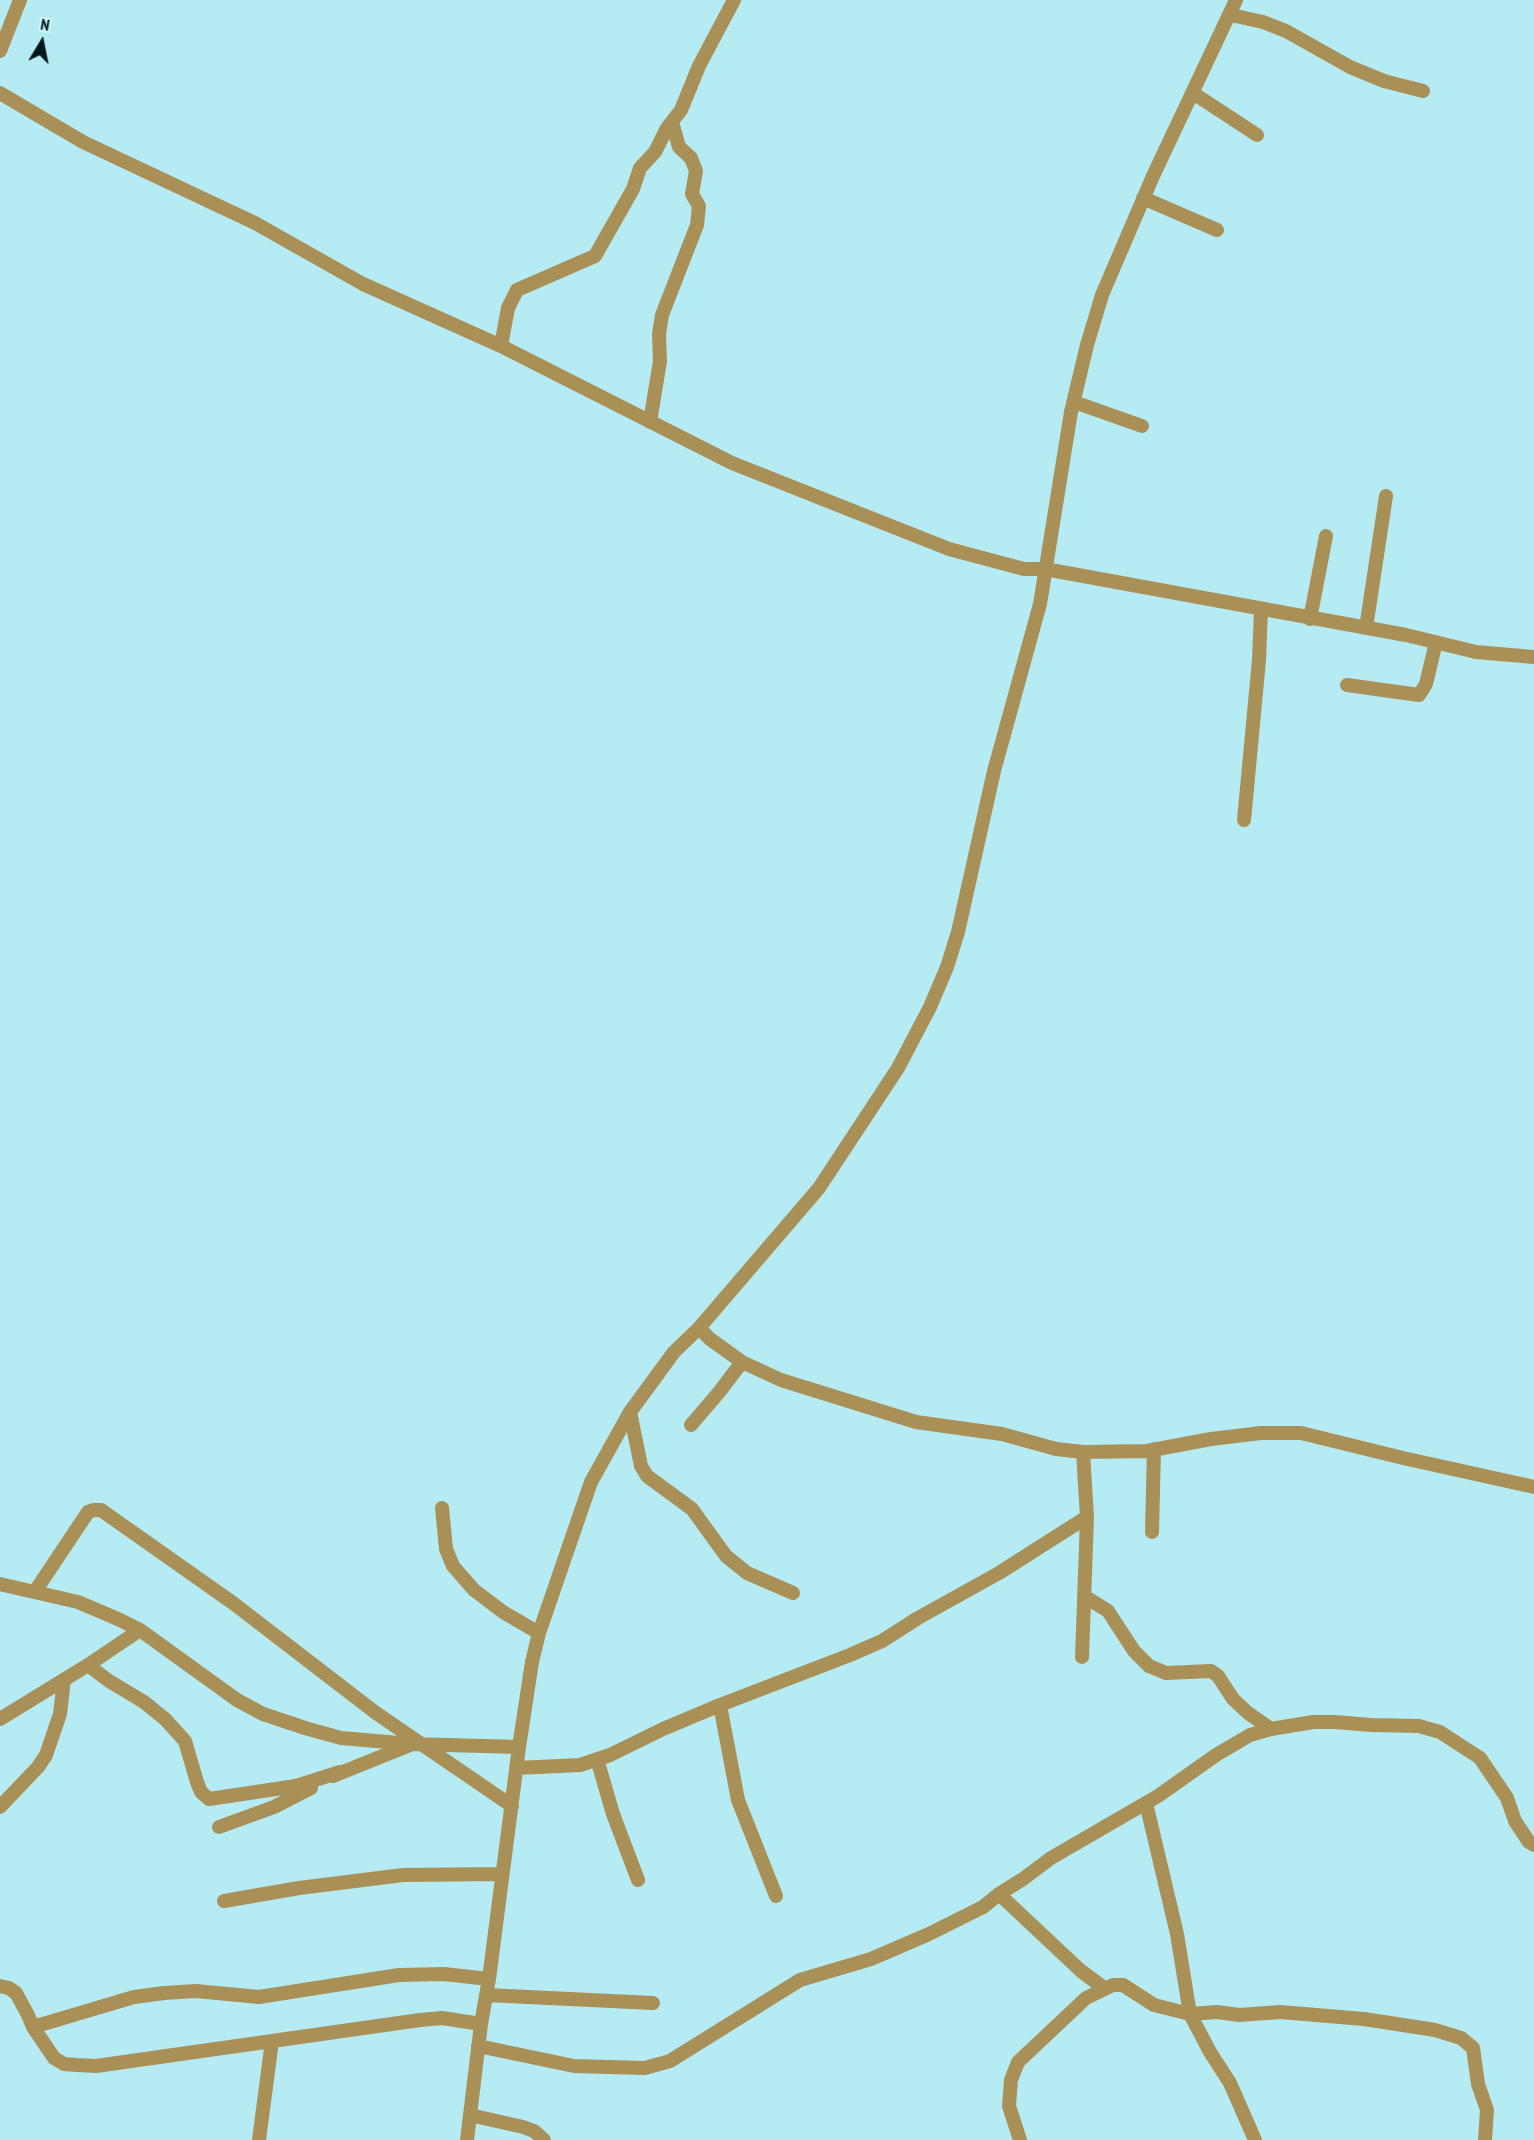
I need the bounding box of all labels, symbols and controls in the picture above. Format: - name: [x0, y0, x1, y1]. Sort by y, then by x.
- north arrow: [12, 12, 72, 72]
- text: N: [39, 14, 51, 35]

